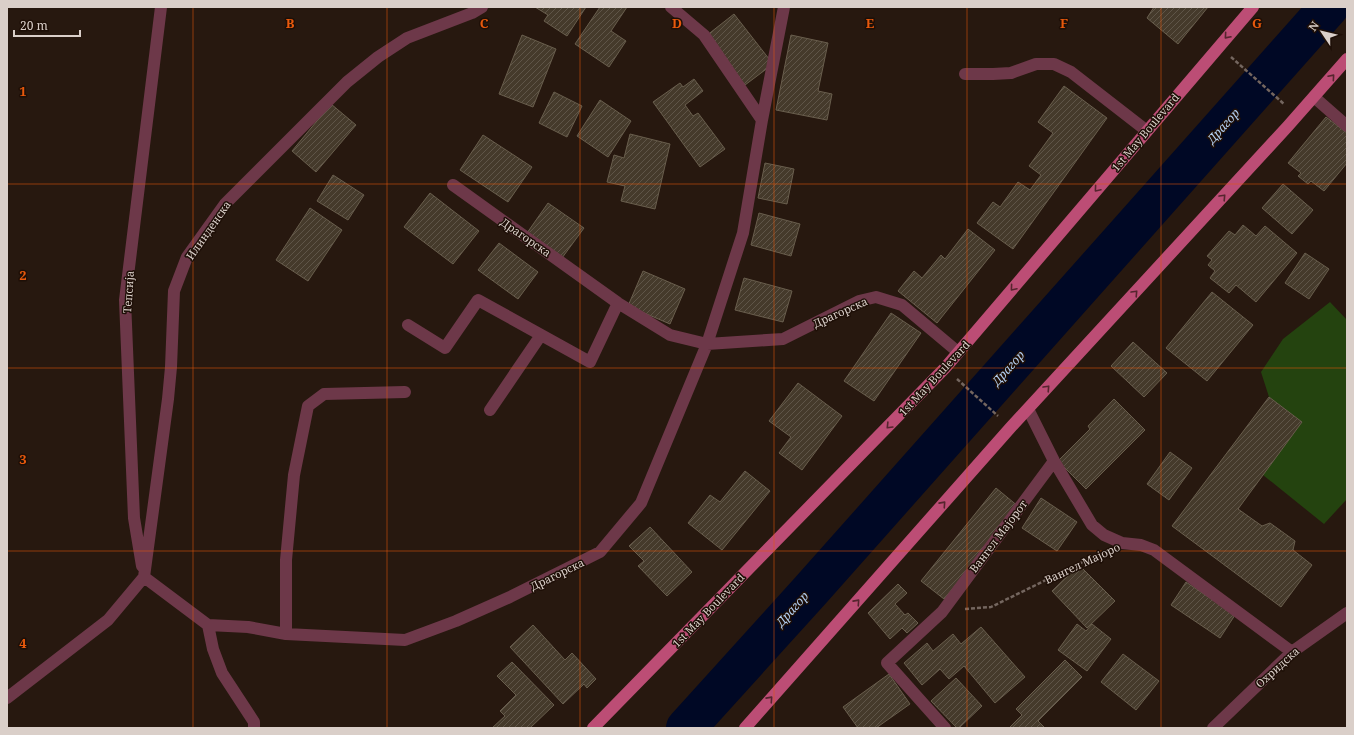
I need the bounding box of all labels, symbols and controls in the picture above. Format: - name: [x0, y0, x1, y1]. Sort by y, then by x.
- scale bar: [14, 12, 80, 38]
- north arrow: [1302, 12, 1342, 52]
- text: B: [286, 14, 295, 32]
- text: C: [480, 14, 489, 32]
- text: D: [672, 14, 682, 32]
- text: E: [866, 14, 875, 32]
- text: F: [1060, 14, 1068, 32]
- text: G: [1252, 14, 1262, 32]
- text: 20 m: [20, 17, 48, 34]
- text: N: [1305, 18, 1322, 34]
- one-way arrow: [1225, 32, 1232, 39]
- one-way arrow: [1327, 74, 1334, 81]
- text: 1: [19, 82, 27, 100]
- street label: 1st May Boulevard: [1108, 90, 1182, 174]
- water label: Драгор: [1201, 105, 1243, 149]
- one-way arrow: [1095, 184, 1102, 191]
- one-way arrow: [1218, 194, 1226, 202]
- street label: Илинденска: [182, 198, 234, 262]
- street label: Драгорска: [498, 214, 554, 260]
- text: 2: [19, 266, 27, 284]
- street label: Тепсија: [119, 270, 137, 314]
- one-way arrow: [1011, 283, 1018, 290]
- one-way arrow: [1130, 290, 1138, 298]
- street label: Драгорска: [810, 293, 870, 331]
- street label: 1st May Boulevard: [895, 337, 973, 419]
- water label: Драгор: [986, 347, 1028, 391]
- one-way arrow: [1042, 386, 1049, 393]
- one-way arrow: [886, 421, 894, 429]
- text: 3: [19, 450, 27, 468]
- street label: Вангел Маjорот: [966, 497, 1030, 575]
- one-way arrow: [938, 502, 945, 509]
- street label: Вангел Мајоро: [1042, 539, 1122, 587]
- street label: Драгорска: [528, 555, 586, 593]
- street label: 1st May Boulevard: [669, 570, 747, 650]
- water label: Драгор: [770, 588, 812, 632]
- one-way arrow: [852, 599, 859, 606]
- text: 4: [19, 634, 27, 652]
- street label: Охридска: [1252, 643, 1302, 691]
- one-way arrow: [766, 696, 773, 704]

